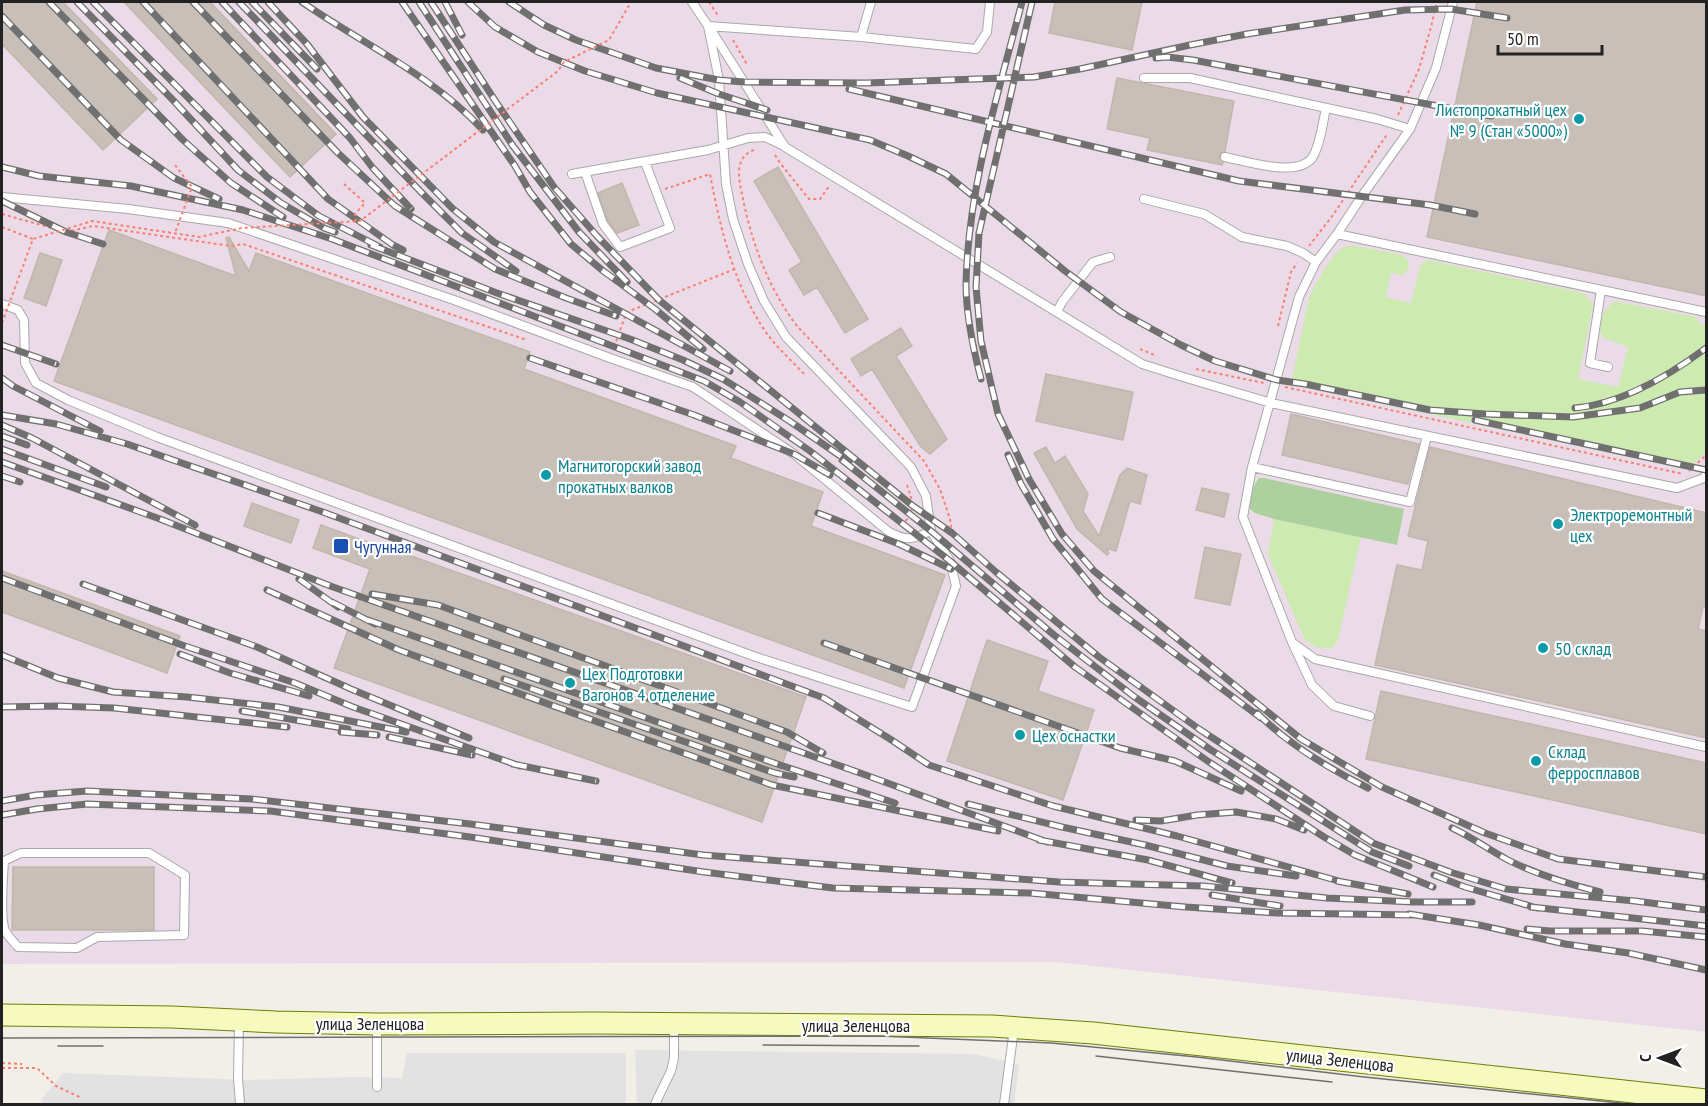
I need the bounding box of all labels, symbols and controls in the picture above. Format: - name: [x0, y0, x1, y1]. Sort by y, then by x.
- scale bar: [1498, 18, 1602, 56]
- text: 50 m: [1507, 27, 1539, 50]
- place label: Листопрокатный цех № 9 (Стан «5000»): [1435, 98, 1568, 142]
- marker: Листопрокатный цех № 9 (Стан «5000»): [1572, 112, 1586, 126]
- place label: Магнитогорский завод прокатных валков: [558, 454, 701, 498]
- marker: Магнитогорский завод прокатных валков: [539, 468, 553, 482]
- place label: Электроремонтный цех: [1570, 503, 1692, 547]
- marker: Электроремонтный цех: [1551, 517, 1565, 531]
- place label: Чугунная: [354, 535, 411, 558]
- marker: Чугунная: [332, 537, 350, 555]
- place label: 50 склад: [1555, 637, 1611, 660]
- marker: 50 склад: [1536, 641, 1550, 655]
- place label: Цех Подготовки Вагонов 4 отделение: [582, 662, 715, 706]
- marker: Цех Подготовки Вагонов 4 отделение: [563, 676, 577, 690]
- place label: Цех оснастки: [1032, 724, 1116, 747]
- marker: Цех оснастки: [1013, 728, 1027, 742]
- place label: Склад ферросплавов: [1548, 740, 1640, 784]
- marker: Склад ферросплавов: [1529, 754, 1543, 768]
- street label: улица Зеленцова: [316, 1012, 424, 1035]
- street label: улица Зеленцова: [802, 1014, 910, 1037]
- north arrow: [1630, 1028, 1690, 1088]
- street label: улица Зеленцова: [1285, 1043, 1395, 1077]
- text: С: [1635, 1054, 1655, 1062]

